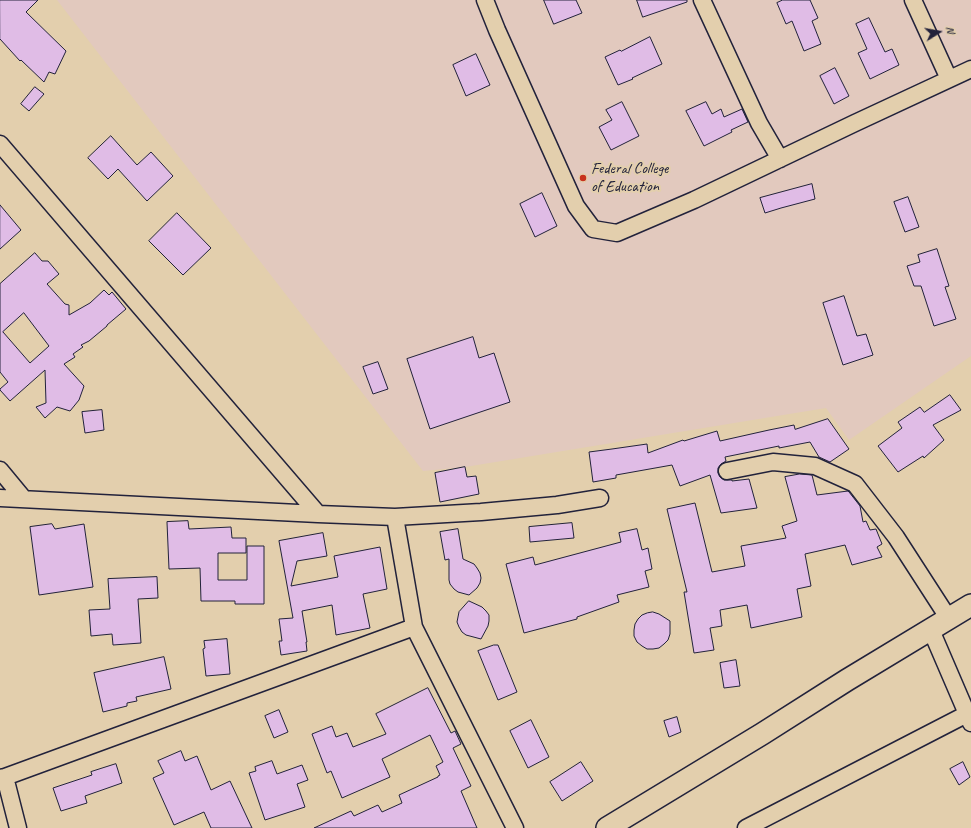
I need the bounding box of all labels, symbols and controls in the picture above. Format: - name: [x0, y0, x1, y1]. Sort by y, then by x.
- north arrow: [919, 12, 959, 52]
- text: N: [943, 25, 958, 34]
- place label: Federal College of Education: [591, 159, 668, 197]
- marker: Federal College of Education: [578, 173, 588, 183]

